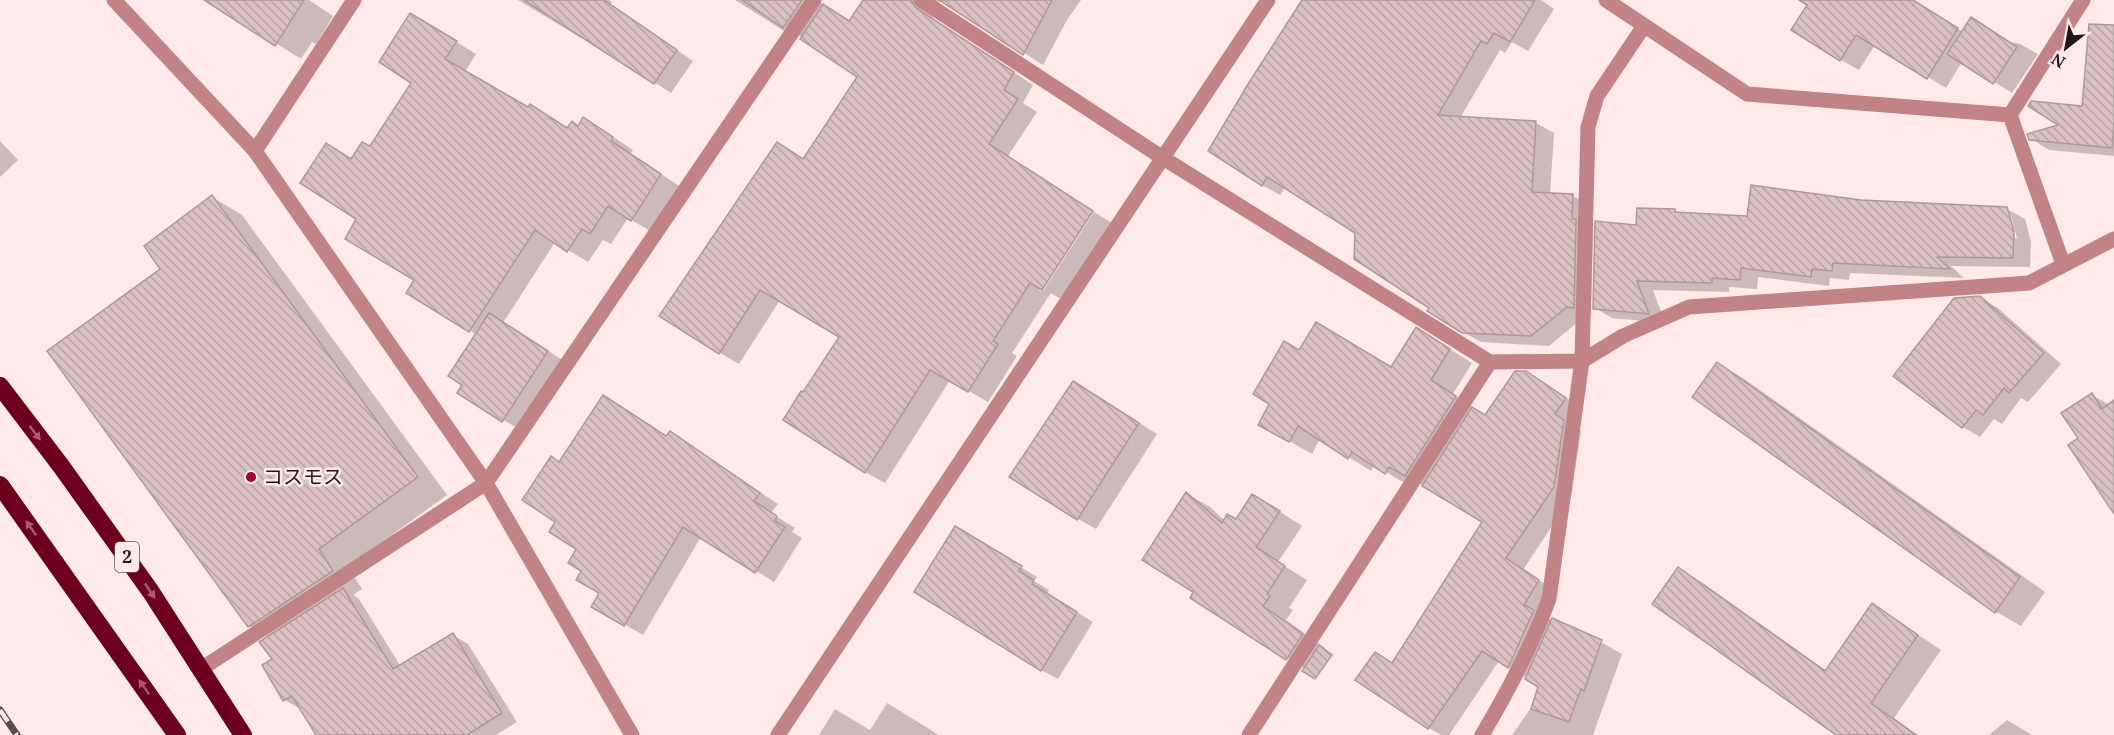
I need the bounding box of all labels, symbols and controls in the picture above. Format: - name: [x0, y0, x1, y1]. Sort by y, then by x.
- north arrow: [2036, 18, 2096, 78]
- text: N: [2047, 48, 2069, 74]
- one-way arrow: [29, 425, 42, 441]
- place label: コスモス: [263, 463, 343, 490]
- marker: コスモス: [244, 470, 258, 484]
- one-way arrow: [25, 520, 37, 536]
- road number: 2: [115, 542, 139, 572]
- one-way arrow: [144, 582, 156, 598]
- one-way arrow: [138, 680, 150, 696]

